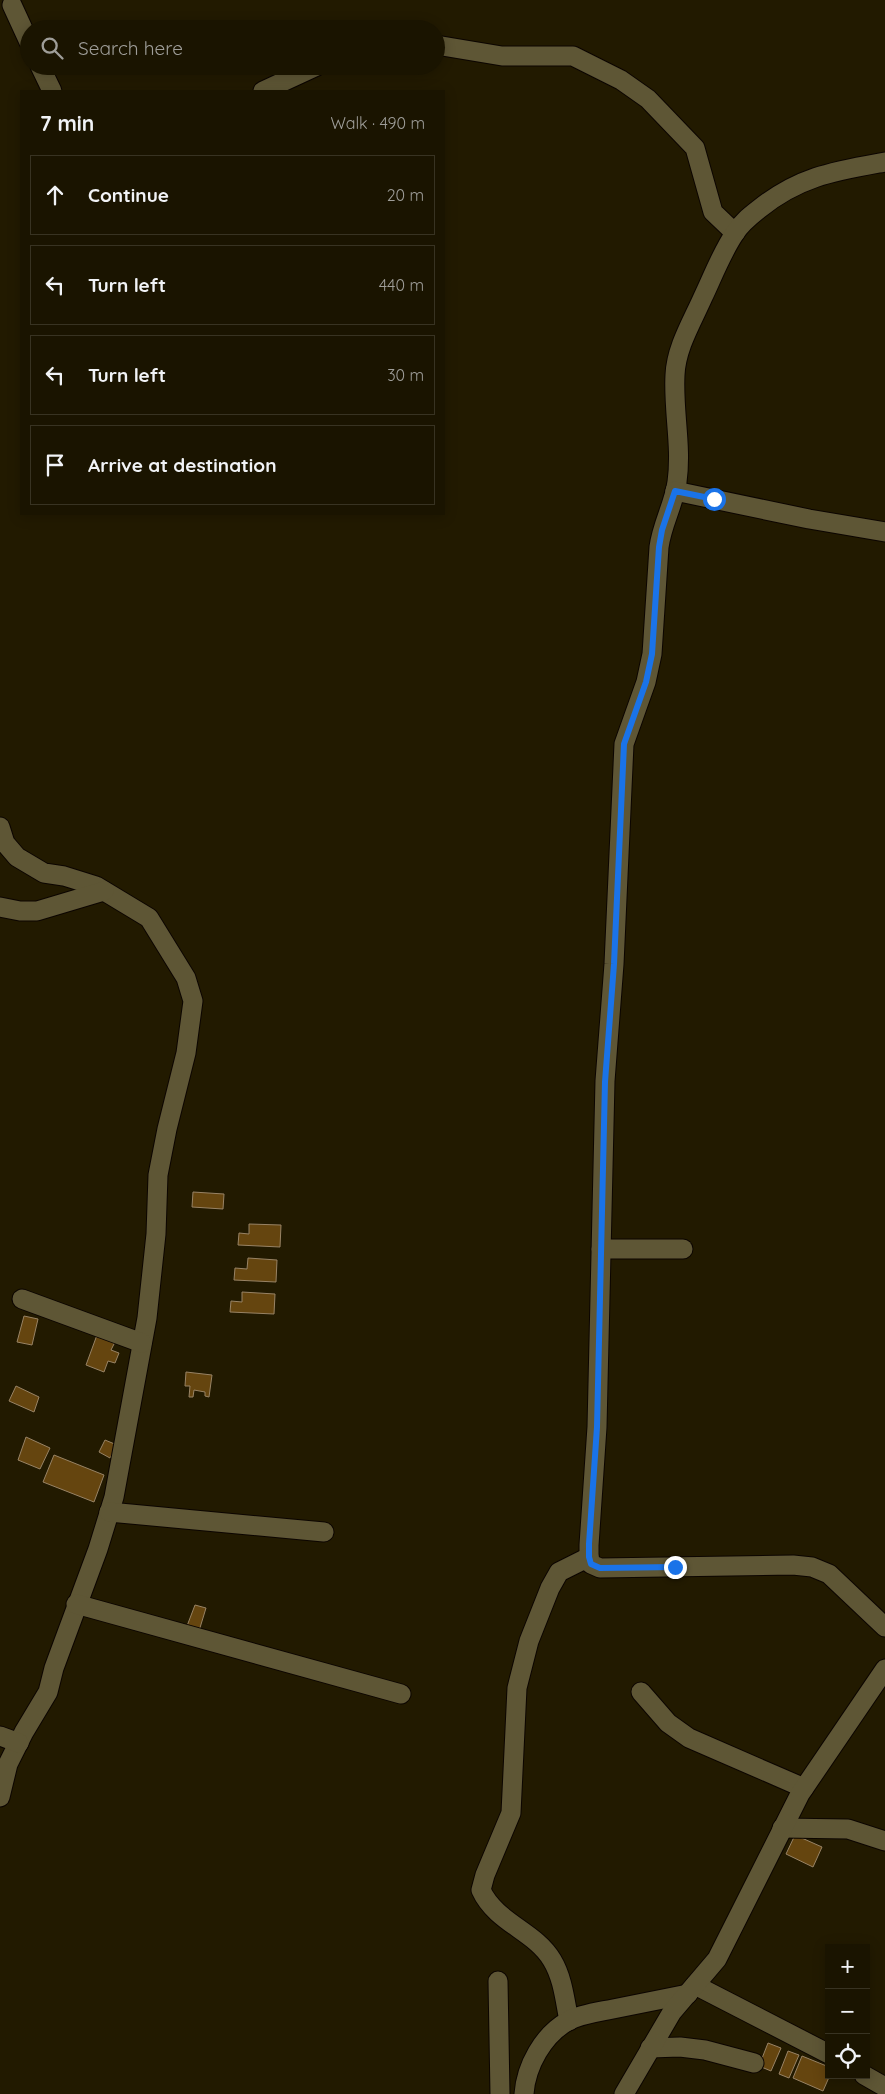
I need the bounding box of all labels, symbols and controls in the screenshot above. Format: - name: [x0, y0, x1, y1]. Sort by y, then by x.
- search box: [20, 20, 445, 75]
- icon: search: [38, 34, 66, 62]
- text: Search here: [78, 36, 183, 60]
- text: 7 min: [40, 110, 94, 136]
- text: Walk · 490 m: [330, 113, 425, 133]
- icon: ahead: [41, 181, 69, 209]
- text: Continue: [88, 183, 169, 207]
- text: 20 m: [387, 185, 424, 205]
- icon: left: [41, 271, 69, 299]
- text: Turn left: [88, 273, 166, 297]
- text: 440 m: [379, 275, 424, 295]
- icon: left: [41, 361, 69, 389]
- text: Turn left: [88, 363, 166, 387]
- text: 30 m: [387, 365, 424, 385]
- icon: arrive: [41, 451, 69, 479]
- text: Arrive at destination: [88, 453, 277, 477]
- route start: [703, 488, 726, 511]
- route end: [664, 1556, 687, 1579]
- map controls: [825, 1944, 870, 2079]
- button: +: [825, 1944, 870, 1989]
- button: −: [825, 1989, 870, 2034]
- button: locate: [825, 2034, 870, 2079]

